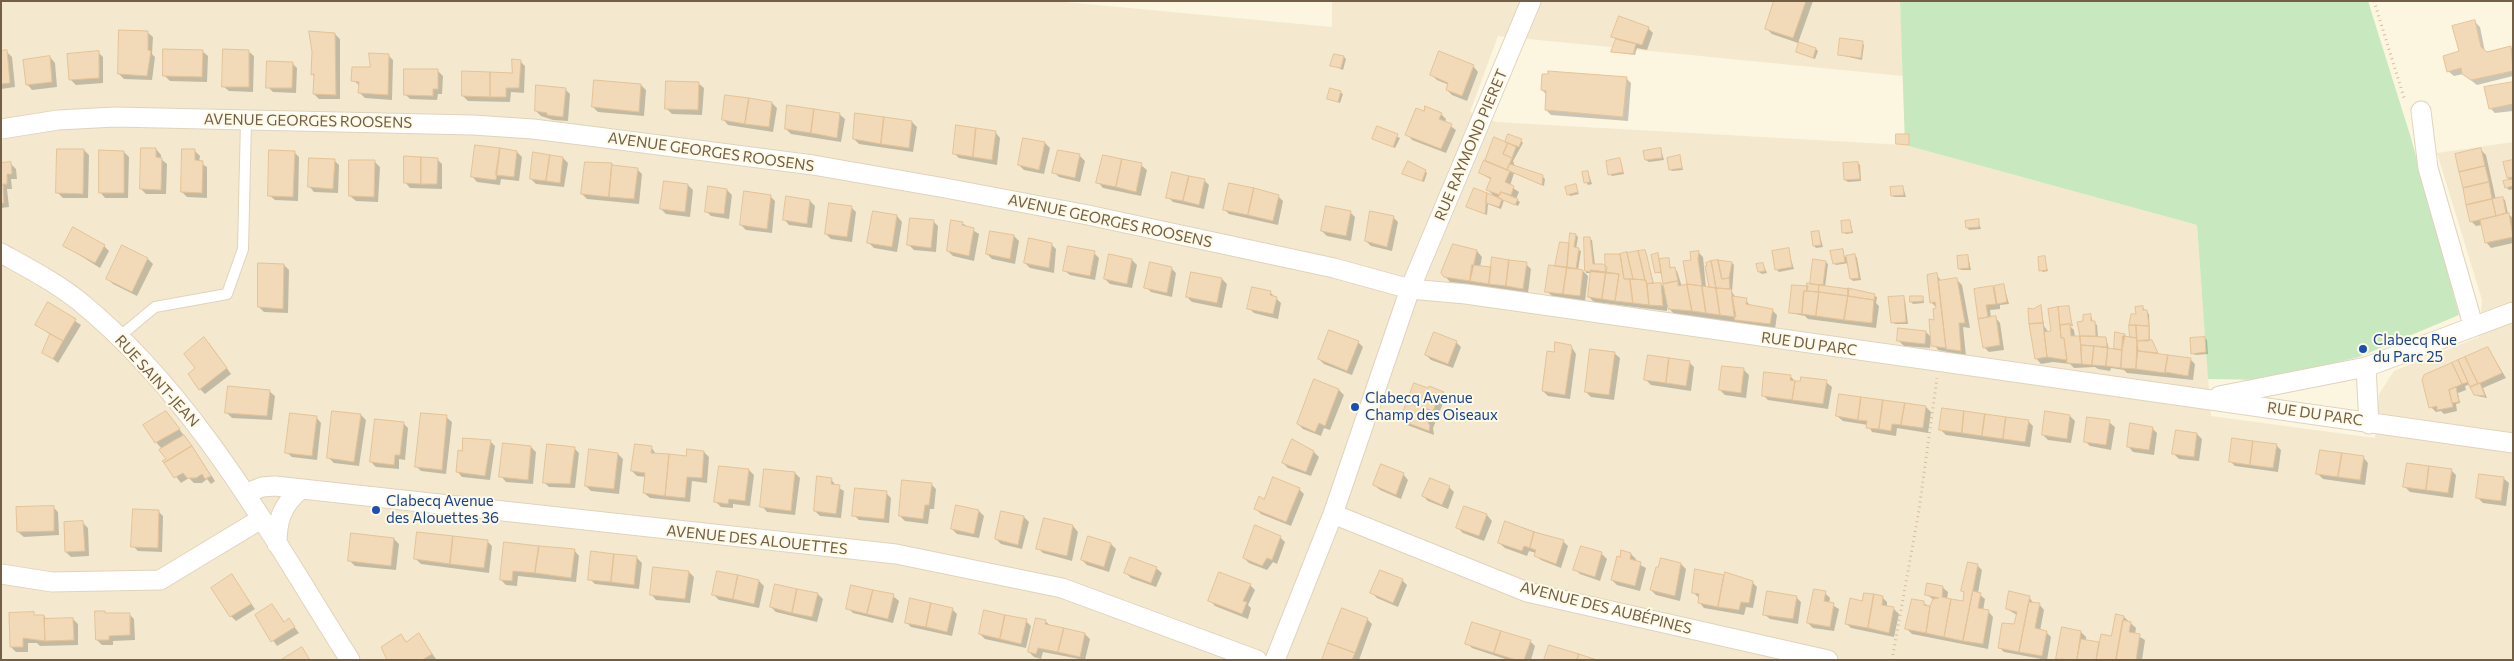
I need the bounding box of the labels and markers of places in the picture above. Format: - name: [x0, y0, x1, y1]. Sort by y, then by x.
- place label: Clabecq Rue du Parc 25: [2373, 331, 2457, 366]
- marker: Clabecq Rue du Parc 25: [2357, 343, 2369, 355]
- place label: Clabecq Avenue Champ des Oiseaux: [1365, 389, 1498, 424]
- marker: Clabecq Avenue Champ des Oiseaux: [1349, 401, 1361, 413]
- place label: Clabecq Avenue des Alouettes 36: [386, 492, 499, 527]
- marker: Clabecq Avenue des Alouettes 36: [370, 504, 382, 516]

